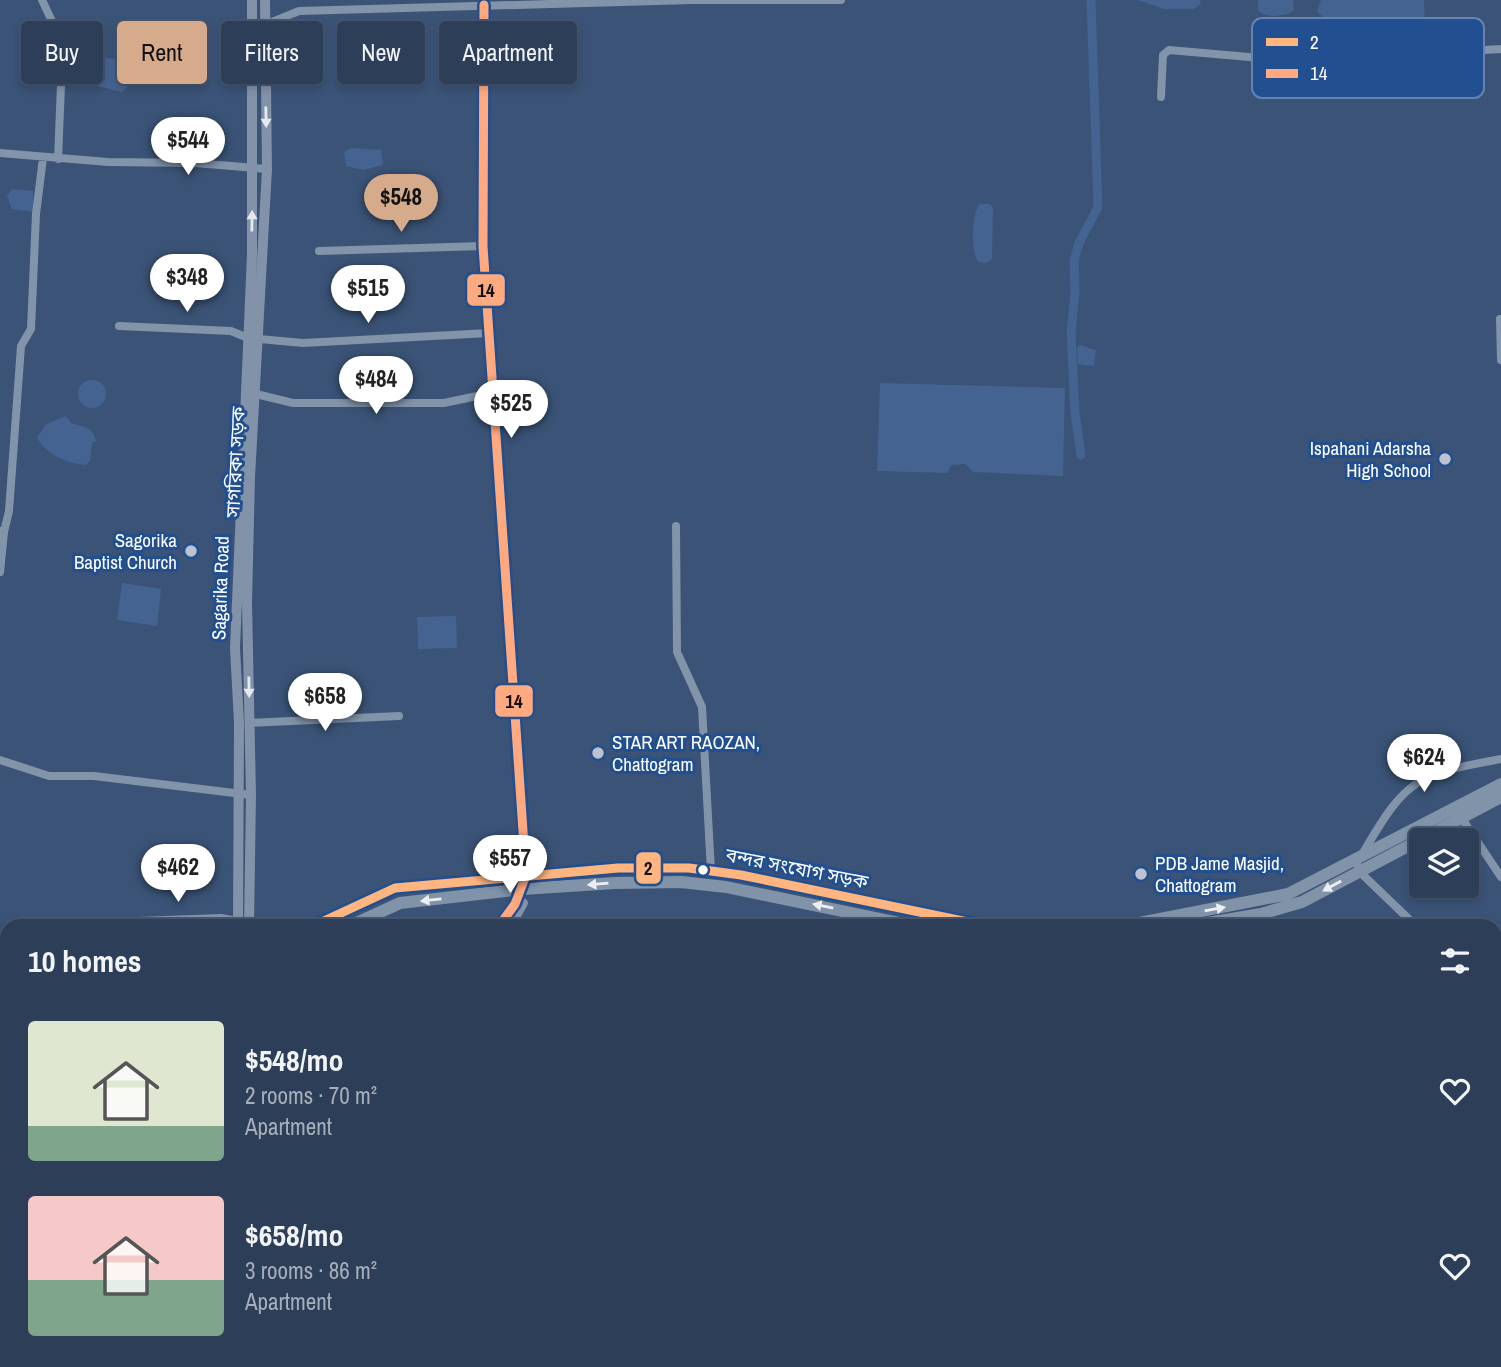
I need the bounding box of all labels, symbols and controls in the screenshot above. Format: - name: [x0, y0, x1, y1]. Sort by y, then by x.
- legend: [1252, 18, 1484, 98]
- chip: Buy: [21, 21, 103, 84]
- chip: Rent: [117, 21, 207, 84]
- chip: Filters: [221, 21, 323, 84]
- chip: New: [337, 21, 425, 84]
- chip: Apartment: [439, 21, 577, 84]
- text: 2: [1310, 29, 1319, 55]
- text: 14: [1310, 60, 1328, 86]
- one-way arrow: [261, 106, 272, 128]
- pin: $544: [147, 118, 229, 177]
- text: $544: [167, 124, 209, 155]
- pin: $548: [360, 174, 442, 234]
- text: $548: [380, 181, 422, 212]
- one-way arrow: [246, 210, 258, 232]
- pin: $348: [146, 254, 228, 314]
- text: $348: [166, 261, 208, 292]
- pin: $515: [327, 266, 409, 325]
- text: $515: [347, 272, 389, 303]
- line badge: 14: [466, 273, 506, 307]
- text: 14: [477, 277, 495, 303]
- pin: $484: [335, 356, 417, 416]
- text: $484: [355, 363, 397, 394]
- pin: $525: [470, 380, 552, 440]
- text: $525: [490, 387, 532, 418]
- street label: সাগরিকা সড়ক: [219, 405, 251, 519]
- place label: Ispahani Adarsha High School: [1310, 435, 1431, 483]
- marker: Ispahani Adarsha High School: [1437, 451, 1453, 467]
- place label: Sagorika Baptist Church: [74, 527, 177, 575]
- street label: Sagarika Road: [205, 536, 235, 640]
- marker: Sagorika Baptist Church: [183, 543, 199, 559]
- pin: $658: [284, 674, 366, 733]
- one-way arrow: [243, 676, 255, 698]
- text: $658: [304, 680, 346, 711]
- line badge: 14: [494, 684, 534, 718]
- text: 14: [505, 688, 523, 714]
- place label: STAR ART RAOZAN, Chattogram: [612, 729, 760, 777]
- pin: $624: [1383, 734, 1465, 794]
- text: $624: [1403, 741, 1445, 772]
- marker: STAR ART RAOZAN, Chattogram: [590, 745, 606, 761]
- map controls: [1409, 828, 1479, 898]
- button: layers: [1409, 828, 1479, 898]
- pin: $557: [469, 836, 551, 895]
- street label: বন্দর সংযোগ সড়ক: [723, 841, 871, 895]
- text: $557: [489, 842, 531, 873]
- pin: $462: [137, 844, 219, 904]
- place label: PDB Jame Masjid, Chattogram: [1155, 850, 1284, 898]
- text: $462: [157, 851, 199, 882]
- line badge: 2: [635, 851, 662, 885]
- text: 2: [644, 855, 653, 881]
- unlabelled marker: [696, 863, 710, 877]
- marker: PDB Jame Masjid, Chattogram: [1133, 866, 1149, 882]
- one-way arrow: [587, 879, 609, 890]
- one-way arrow: [1322, 880, 1342, 892]
- one-way arrow: [420, 894, 442, 905]
- one-way arrow: [812, 901, 834, 912]
- one-way arrow: [1204, 903, 1226, 914]
- text: 10 homes: [28, 941, 142, 981]
- icon: filters: [1436, 942, 1474, 980]
- text: $548/mo: [245, 1040, 343, 1080]
- icon: home: [84, 1049, 168, 1133]
- icon: heart: [1436, 1072, 1474, 1110]
- text: 2 rooms · 70 m²: [245, 1080, 377, 1111]
- text: Apartment: [245, 1111, 332, 1142]
- text: $658/mo: [245, 1215, 343, 1255]
- icon: home: [84, 1224, 168, 1308]
- icon: heart: [1436, 1247, 1474, 1285]
- text: 3 rooms · 86 m²: [245, 1255, 377, 1286]
- text: Apartment: [245, 1286, 332, 1317]

